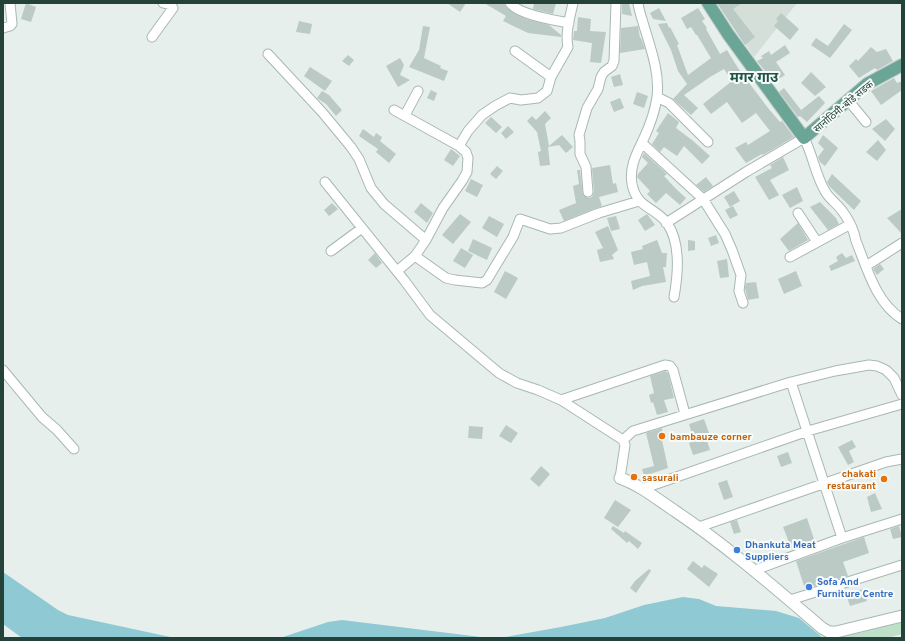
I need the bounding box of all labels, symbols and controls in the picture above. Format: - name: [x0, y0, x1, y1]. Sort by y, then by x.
- district label: मगर गाउ: [730, 70, 779, 87]
- street label: सानोठिमी-बोडे सडक: [811, 78, 877, 136]
- marker: bambauze corner: [657, 431, 667, 441]
- place label: bambauze corner: [670, 431, 752, 444]
- place label: chakati restaurant: [827, 468, 876, 493]
- marker: sasurali: [629, 472, 639, 482]
- place label: sasurali: [642, 472, 679, 485]
- marker: chakati restaurant: [879, 474, 889, 484]
- place label: Dhankuta Meat Suppliers: [745, 539, 816, 564]
- marker: Dhankuta Meat Suppliers: [732, 545, 742, 555]
- place label: Sofa And Furniture Centre: [817, 576, 894, 601]
- marker: Sofa And Furniture Centre: [804, 582, 814, 592]

